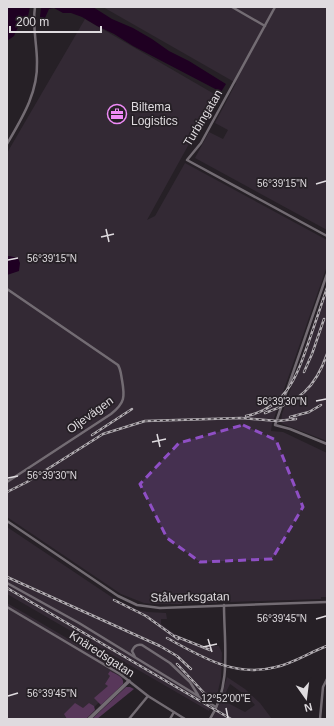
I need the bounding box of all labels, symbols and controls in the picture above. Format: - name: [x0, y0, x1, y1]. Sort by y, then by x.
- scale bar: [10, 8, 101, 34]
- text: 200 m: [16, 15, 49, 29]
- street label: Turbingatan: [181, 87, 225, 149]
- place label: Biltema Logistics: [131, 100, 178, 128]
- office icon: Biltema Logistics: [106, 103, 128, 125]
- text: 56°39'15"N: [257, 178, 307, 189]
- text: 56°39'15"N: [27, 253, 77, 264]
- street label: Oljevägen: [64, 393, 116, 437]
- text: 56°39'30"N: [257, 396, 307, 407]
- text: 56°39'30"N: [27, 470, 77, 481]
- street label: Stålverksgatan: [150, 589, 230, 605]
- text: 56°39'45"N: [257, 613, 307, 624]
- street label: Knäredsgatan: [67, 628, 137, 680]
- north arrow: [286, 678, 326, 718]
- text: 56°39'45"N: [27, 688, 77, 699]
- text: 12°52'00"E: [201, 693, 251, 704]
- text: N: [303, 701, 314, 714]

